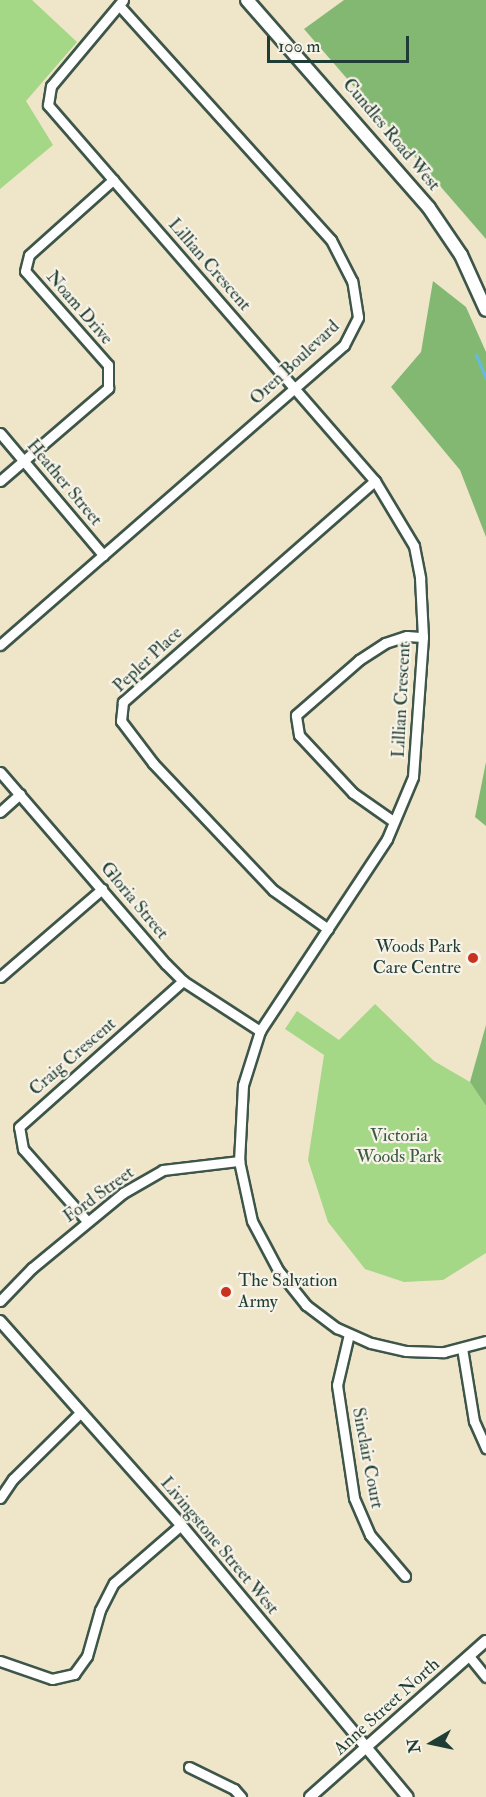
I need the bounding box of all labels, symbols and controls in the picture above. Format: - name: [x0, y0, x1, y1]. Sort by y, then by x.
- scale bar: [270, 24, 412, 62]
- text: 100 m: [278, 35, 321, 58]
- street label: Cundles Road West: [338, 74, 444, 196]
- street label: Lillian Crescent: [163, 214, 255, 316]
- street label: Noam Drive: [41, 267, 117, 349]
- street label: Oren Boulevard: [246, 316, 344, 410]
- street label: Heather Street: [22, 435, 106, 531]
- street label: Pepler Place: [109, 623, 187, 697]
- street label: Lillian Crescent: [388, 642, 416, 758]
- street label: Gloria Street: [95, 858, 173, 944]
- place label: Woods Park Care Centre: [373, 937, 461, 980]
- marker: Woods Park Care Centre: [466, 951, 480, 965]
- street label: Craig Crescent: [25, 1014, 121, 1100]
- park label: Victoria Woods Park: [356, 1126, 442, 1168]
- street label: Ford Street: [59, 1162, 139, 1228]
- place label: The Salvation Army: [238, 1271, 338, 1314]
- marker: The Salvation Army: [219, 1285, 233, 1299]
- street label: Sinclair Court: [347, 1406, 387, 1510]
- street label: Livingstone Street West: [155, 1473, 283, 1619]
- street label: Anne Street North: [330, 1654, 444, 1760]
- north arrow: [402, 1713, 462, 1773]

